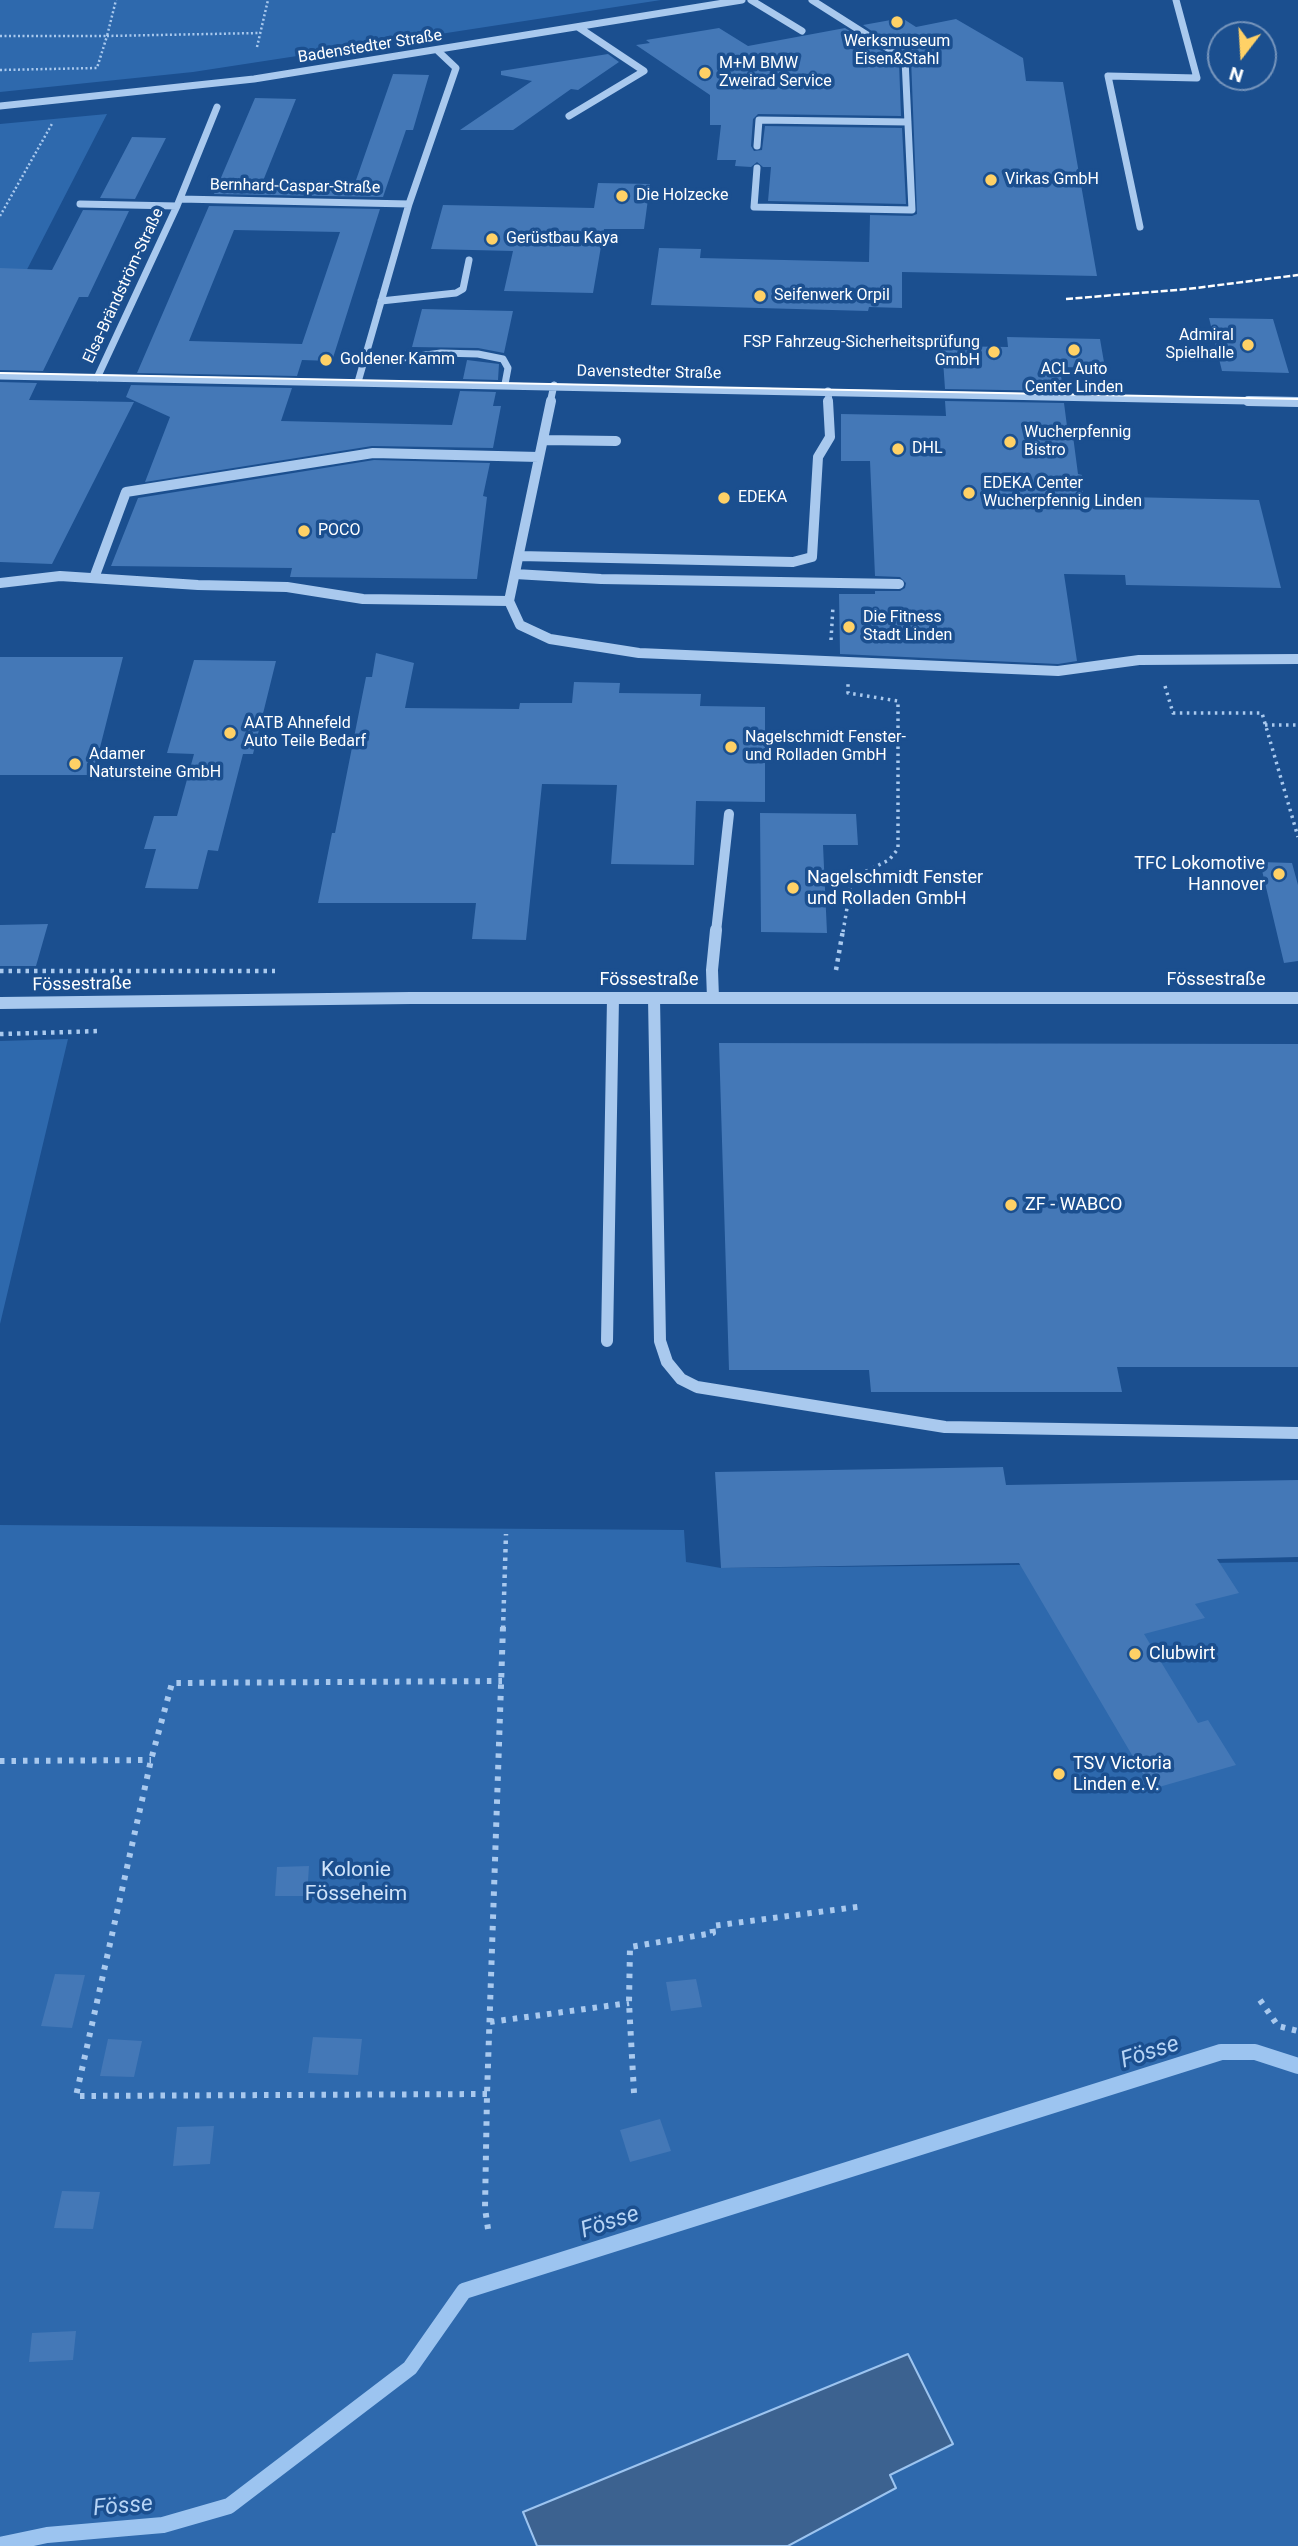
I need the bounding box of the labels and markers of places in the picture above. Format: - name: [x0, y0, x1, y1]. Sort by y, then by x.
- marker: Werksmuseum Eisen&Stahl: [889, 14, 905, 30]
- place label: Werksmuseum Eisen&Stahl: [844, 32, 950, 70]
- place label: M+M BMW Zweirad Service: [719, 54, 832, 92]
- marker: M+M BMW Zweirad Service: [697, 65, 713, 81]
- place label: Virkas GmbH: [1005, 170, 1099, 190]
- marker: Virkas GmbH: [983, 172, 999, 188]
- place label: Die Holzecke: [636, 186, 728, 206]
- marker: Die Holzecke: [614, 188, 630, 204]
- place label: Gerüstbau Kaya: [506, 229, 618, 249]
- marker: Gerüstbau Kaya: [484, 231, 500, 247]
- place label: Seifenwerk Orpil: [774, 286, 890, 306]
- marker: Seifenwerk Orpil: [752, 288, 768, 304]
- place label: Admiral Spielhalle: [1165, 326, 1234, 364]
- place label: FSP Fahrzeug-Sicherheitsprüfung GmbH: [743, 333, 980, 371]
- marker: Admiral Spielhalle: [1240, 337, 1256, 353]
- marker: ACL Auto Center Linden: [1066, 342, 1082, 358]
- marker: FSP Fahrzeug-Sicherheitsprüfung GmbH: [986, 344, 1002, 360]
- place label: Goldener Kamm: [340, 350, 455, 370]
- marker: Goldener Kamm: [318, 352, 334, 368]
- place label: ACL Auto Center Linden: [1025, 360, 1123, 398]
- place label: Wucherpfennig Bistro: [1024, 423, 1131, 461]
- marker: Wucherpfennig Bistro: [1002, 434, 1018, 450]
- place label: DHL: [912, 439, 943, 459]
- marker: DHL: [890, 441, 906, 457]
- place label: EDEKA Center Wucherpfennig Linden: [983, 474, 1142, 512]
- marker: EDEKA Center Wucherpfennig Linden: [961, 485, 977, 501]
- place label: EDEKA: [738, 488, 787, 508]
- marker: EDEKA: [716, 490, 732, 506]
- place label: POCO: [318, 521, 361, 541]
- marker: POCO: [296, 523, 312, 539]
- place label: Die Fitness Stadt Linden: [863, 608, 952, 646]
- marker: Die Fitness Stadt Linden: [841, 619, 857, 635]
- place label: AATB Ahnefeld Auto Teile Bedarf: [244, 714, 366, 752]
- marker: AATB Ahnefeld Auto Teile Bedarf: [222, 725, 238, 741]
- place label: Nagelschmidt Fenster- und Rolladen GmbH: [745, 728, 906, 766]
- marker: Nagelschmidt Fenster- und Rolladen GmbH: [723, 739, 739, 755]
- place label: Adamer Natursteine GmbH: [89, 745, 221, 783]
- marker: Adamer Natursteine GmbH: [67, 756, 83, 772]
- place label: TFC Lokomotive Hannover: [1134, 853, 1265, 896]
- marker: TFC Lokomotive Hannover: [1271, 866, 1287, 882]
- place label: Nagelschmidt Fenster und Rolladen GmbH: [807, 867, 983, 910]
- marker: Nagelschmidt Fenster und Rolladen GmbH: [785, 880, 801, 896]
- place label: ZF - WABCO: [1025, 1194, 1122, 1216]
- marker: ZF - WABCO: [1003, 1197, 1019, 1213]
- place label: Clubwirt: [1149, 1643, 1215, 1665]
- marker: Clubwirt: [1127, 1646, 1143, 1662]
- place label: TSV Victoria Linden e.V.: [1073, 1753, 1172, 1796]
- marker: TSV Victoria Linden e.V.: [1051, 1766, 1067, 1782]

